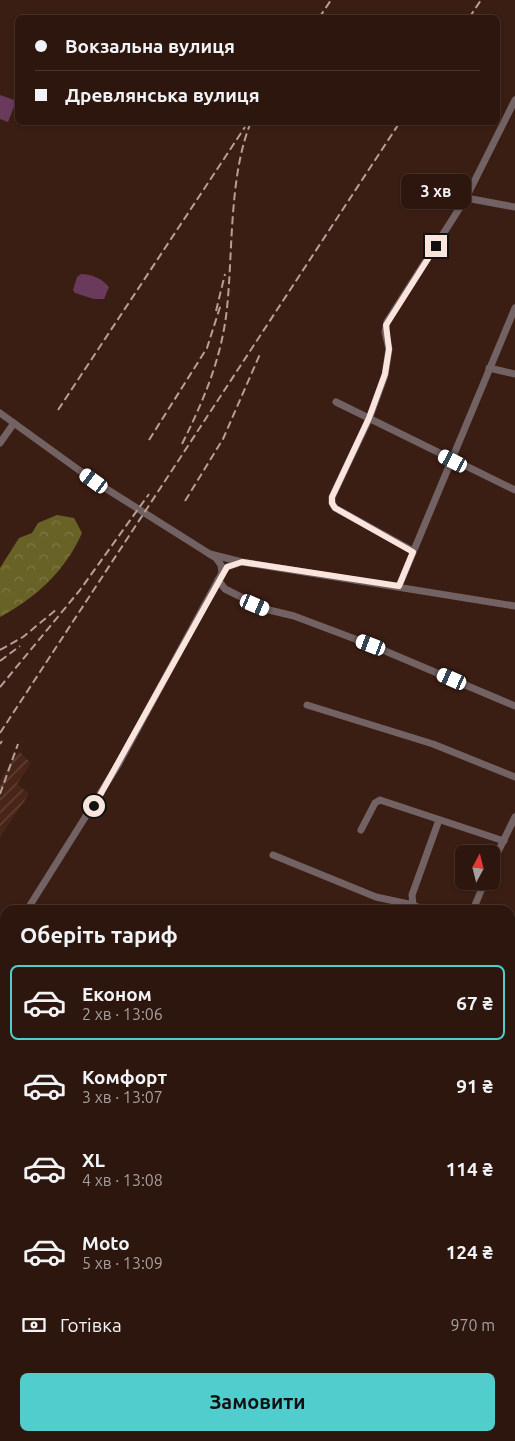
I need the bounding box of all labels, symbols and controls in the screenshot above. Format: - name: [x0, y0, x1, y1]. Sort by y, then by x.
- text: Вокзальна вулиця: [65, 35, 235, 57]
- text: Древлянська вулиця: [65, 84, 260, 106]
- callout: 3 хв: [401, 174, 471, 208]
- text: 3 хв: [421, 182, 451, 200]
- route end: [425, 235, 447, 257]
- car: [436, 448, 469, 474]
- car: [77, 466, 110, 496]
- car: [238, 592, 271, 618]
- car: [354, 633, 387, 657]
- car: [435, 666, 468, 692]
- route start: [83, 795, 105, 817]
- north arrow: [455, 845, 500, 890]
- map controls: [455, 845, 500, 890]
- text: Оберіть тариф: [20, 922, 178, 947]
- icon: car: [22, 980, 67, 1025]
- text: Економ: [82, 983, 152, 1005]
- text: 67 ₴: [456, 992, 493, 1014]
- text: 2 хв · 13:06: [82, 1005, 163, 1023]
- icon: car: [22, 1063, 67, 1108]
- text: Комфорт: [82, 1066, 167, 1088]
- text: 91 ₴: [456, 1075, 493, 1097]
- text: 3 хв · 13:07: [82, 1088, 163, 1106]
- icon: car: [22, 1146, 67, 1191]
- text: XL: [82, 1149, 105, 1171]
- text: 114 ₴: [446, 1158, 493, 1180]
- text: 4 хв · 13:08: [82, 1171, 163, 1189]
- icon: car: [22, 1229, 67, 1274]
- text: Moto: [82, 1232, 130, 1254]
- text: 124 ₴: [446, 1241, 493, 1263]
- text: 5 хв · 13:09: [82, 1254, 163, 1272]
- icon: cash: [20, 1311, 48, 1339]
- text: Готівка: [60, 1314, 122, 1336]
- text: 970 m: [450, 1316, 495, 1334]
- button: Замовити: [20, 1373, 495, 1431]

